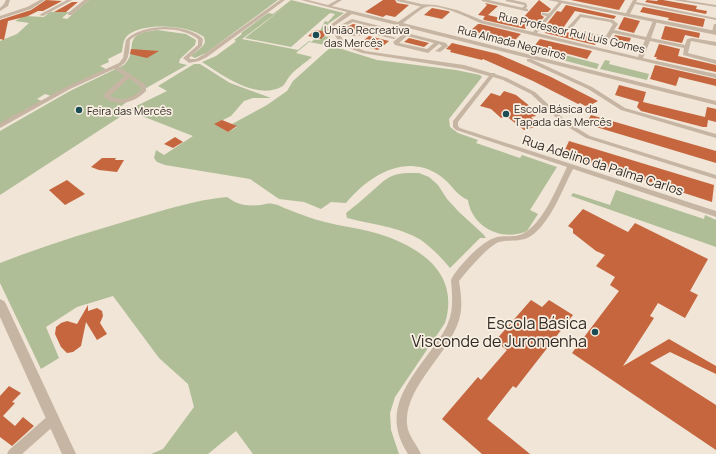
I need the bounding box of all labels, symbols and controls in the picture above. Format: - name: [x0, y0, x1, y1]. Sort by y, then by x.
- street label: Rua Professor Rui Luís Gomes: [497, 8, 647, 56]
- street label: Rua Almada Negreiros: [456, 21, 568, 63]
- place label: União Recreativa das Mercês: [324, 22, 410, 50]
- marker: União Recreativa das Mercês: [311, 30, 321, 40]
- place label: Escola Básica da Tapada das Mercês: [514, 101, 612, 129]
- place label: Feira das Mercês: [87, 103, 172, 118]
- marker: Feira das Mercês: [74, 105, 84, 115]
- marker: Escola Básica da Tapada das Mercês: [501, 109, 511, 119]
- street label: Rua Adelino da Palma Carlos: [520, 130, 686, 200]
- place label: Escola Básica Visconde de Juromenha: [411, 312, 587, 352]
- marker: Escola Básica Visconde de Juromenha: [590, 327, 600, 337]

